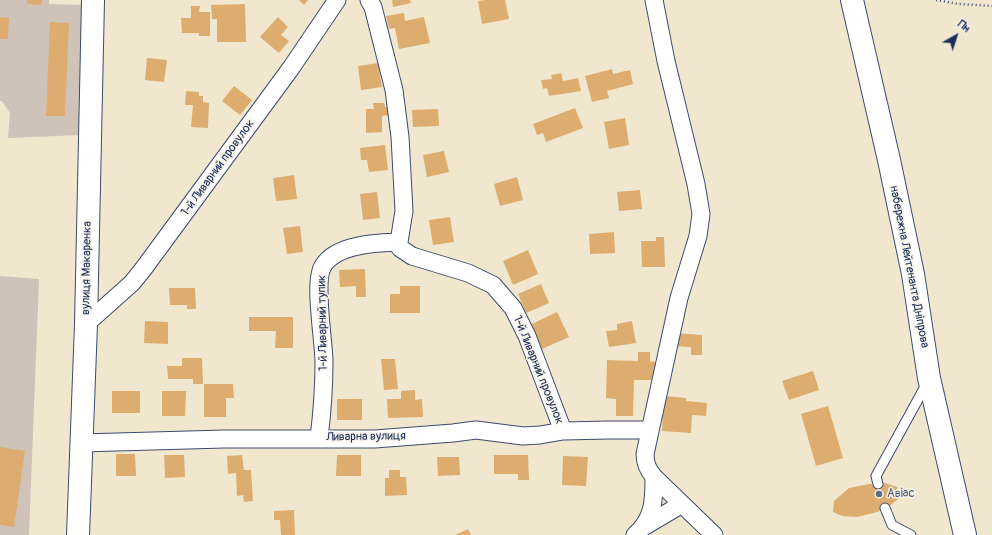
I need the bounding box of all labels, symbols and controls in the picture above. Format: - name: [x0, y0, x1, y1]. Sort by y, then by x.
- north arrow: [936, 16, 976, 56]
- text: Пн: [955, 17, 973, 35]
- street label: 1-й Ливарний провулок: [178, 117, 258, 219]
- street label: набережна Лейтенанта Дніпрова: [886, 185, 932, 349]
- street label: вулиця Макаренка: [79, 221, 95, 315]
- street label: 1-й Ливарний тупик: [315, 275, 331, 371]
- street label: 1-й Ливарний провулок: [510, 314, 566, 426]
- street label: Ливарна вулиця: [326, 429, 406, 445]
- place label: Авіас: [887, 487, 915, 501]
- marker: Авіас: [874, 489, 884, 499]

